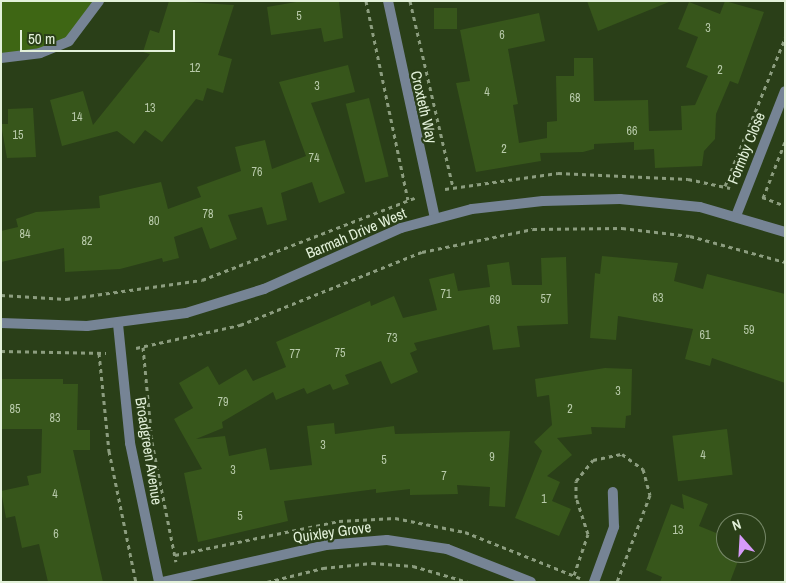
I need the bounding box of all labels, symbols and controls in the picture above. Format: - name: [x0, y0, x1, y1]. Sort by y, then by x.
- house number: 5: [296, 10, 302, 24]
- scale bar: [22, 20, 178, 52]
- house number: 3: [705, 22, 711, 36]
- text: 50 m: [28, 28, 55, 49]
- house number: 6: [499, 29, 505, 43]
- house number: 12: [190, 62, 200, 76]
- house number: 2: [717, 64, 723, 78]
- street label: Croxteth Way: [407, 69, 441, 145]
- house number: 3: [314, 80, 320, 94]
- house number: 4: [484, 86, 490, 100]
- house number: 68: [570, 92, 580, 106]
- house number: 13: [145, 102, 155, 116]
- street label: Formby Close: [723, 109, 769, 187]
- house number: 14: [72, 111, 82, 125]
- house number: 66: [627, 125, 637, 139]
- house number: 15: [13, 129, 23, 143]
- house number: 2: [501, 143, 507, 157]
- house number: 74: [309, 152, 319, 166]
- house number: 76: [252, 166, 262, 180]
- street label: Barmah Drive West: [303, 204, 409, 262]
- house number: 78: [203, 208, 213, 222]
- house number: 80: [149, 215, 159, 229]
- house number: 84: [20, 228, 30, 242]
- house number: 82: [82, 235, 92, 249]
- house number: 71: [441, 288, 451, 302]
- house number: 63: [653, 292, 663, 306]
- house number: 57: [541, 293, 551, 307]
- house number: 69: [490, 294, 500, 308]
- house number: 59: [744, 324, 754, 338]
- house number: 61: [700, 329, 710, 343]
- house number: 73: [387, 332, 397, 346]
- house number: 75: [335, 347, 345, 361]
- house number: 77: [290, 348, 300, 362]
- house number: 3: [615, 385, 621, 399]
- street label: Broadgreen Avenue: [132, 396, 166, 506]
- house number: 79: [218, 396, 228, 410]
- house number: 85: [10, 403, 20, 417]
- house number: 2: [567, 403, 573, 417]
- house number: 83: [50, 412, 60, 426]
- house number: 3: [320, 439, 326, 453]
- house number: 4: [700, 449, 706, 463]
- house number: 9: [489, 451, 495, 465]
- house number: 5: [381, 454, 387, 468]
- house number: 3: [230, 464, 236, 478]
- house number: 7: [441, 470, 447, 484]
- house number: 4: [52, 488, 58, 502]
- house number: 1: [541, 493, 547, 507]
- house number: 5: [237, 510, 243, 524]
- north arrow: [716, 513, 766, 563]
- text: N: [730, 515, 743, 535]
- street label: Quixley Grove: [292, 518, 372, 546]
- house number: 13: [673, 524, 683, 538]
- house number: 6: [53, 528, 59, 542]

